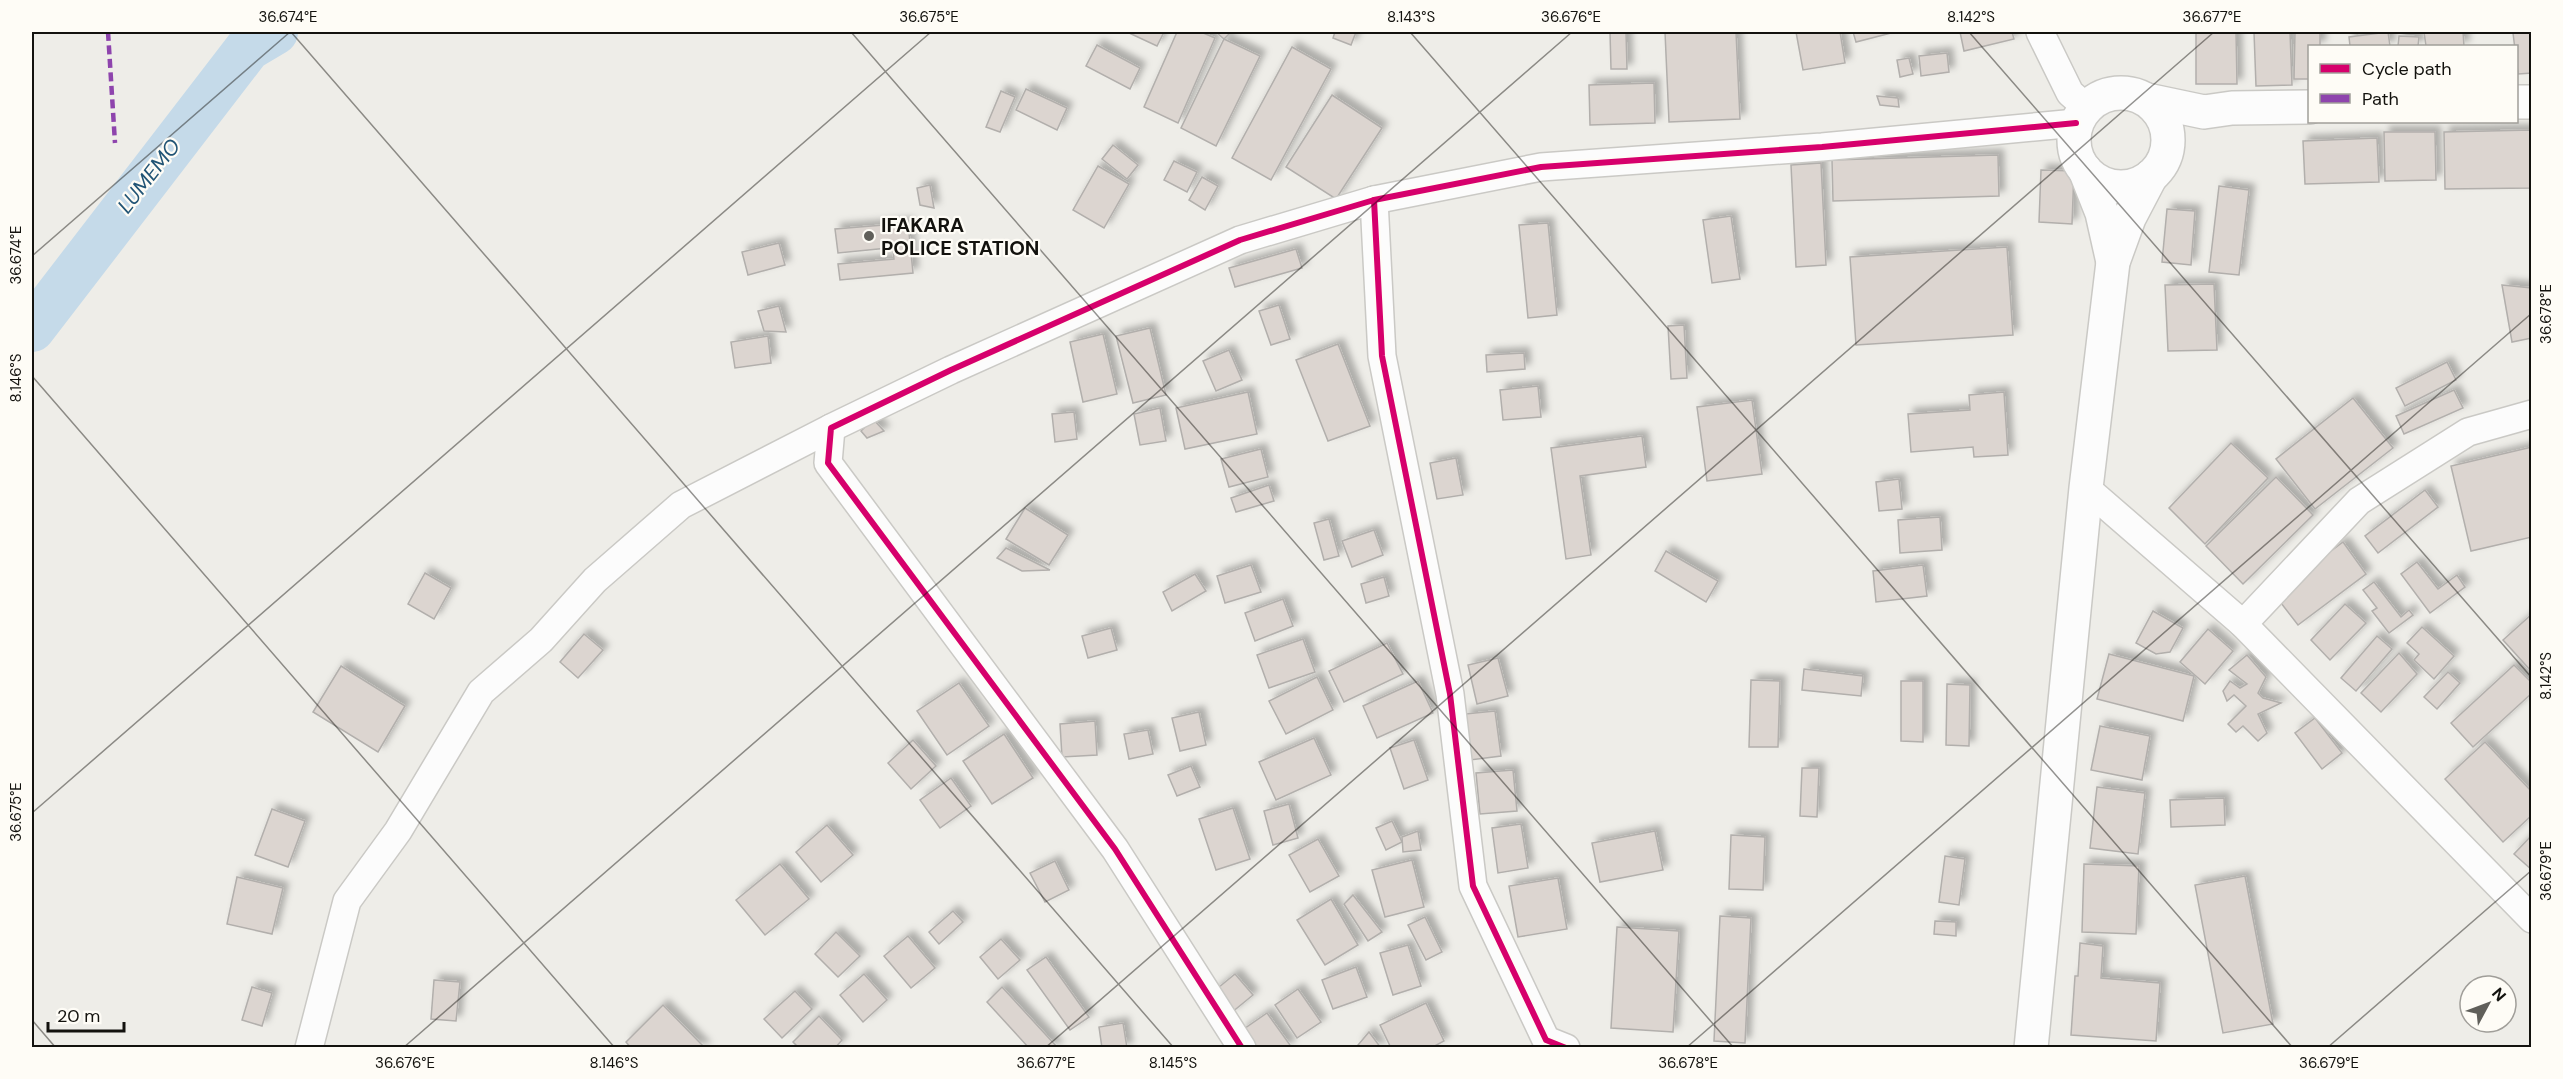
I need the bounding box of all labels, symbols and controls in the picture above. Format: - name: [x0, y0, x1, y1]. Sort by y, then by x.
- text: 36.674°E: [258, 7, 318, 27]
- text: 36.675°E: [899, 7, 959, 27]
- text: 8.143°S: [1387, 7, 1435, 27]
- text: 36.676°E: [1541, 7, 1601, 27]
- text: 8.142°S: [1947, 7, 1995, 27]
- text: 36.677°E: [2183, 7, 2241, 27]
- legend: [2308, 45, 2518, 123]
- text: Cycle path: [2362, 57, 2452, 81]
- text: Path: [2362, 87, 2399, 111]
- water label: LUMEMO: [111, 133, 187, 219]
- place label: IFAKARA POLICE STATION: [881, 212, 1039, 261]
- text: 36.674°E: [6, 225, 26, 285]
- marker: IFAKARA POLICE STATION: [862, 229, 876, 243]
- text: 36.678°E: [2536, 284, 2556, 344]
- text: 8.146°S: [6, 353, 26, 402]
- text: 8.142°S: [2536, 652, 2556, 700]
- text: 36.675°E: [6, 782, 26, 842]
- text: 36.679°E: [2536, 841, 2556, 901]
- north arrow: [2458, 974, 2518, 1034]
- text: N: [2487, 983, 2511, 1006]
- scale bar: [48, 995, 124, 1033]
- text: 20 m: [57, 1004, 100, 1028]
- text: 36.676°E: [375, 1053, 435, 1073]
- text: 8.146°S: [590, 1053, 639, 1073]
- text: 36.677°E: [1017, 1053, 1075, 1073]
- text: 8.145°S: [1149, 1053, 1198, 1073]
- text: 36.678°E: [1658, 1053, 1718, 1073]
- text: 36.679°E: [2299, 1053, 2359, 1073]

